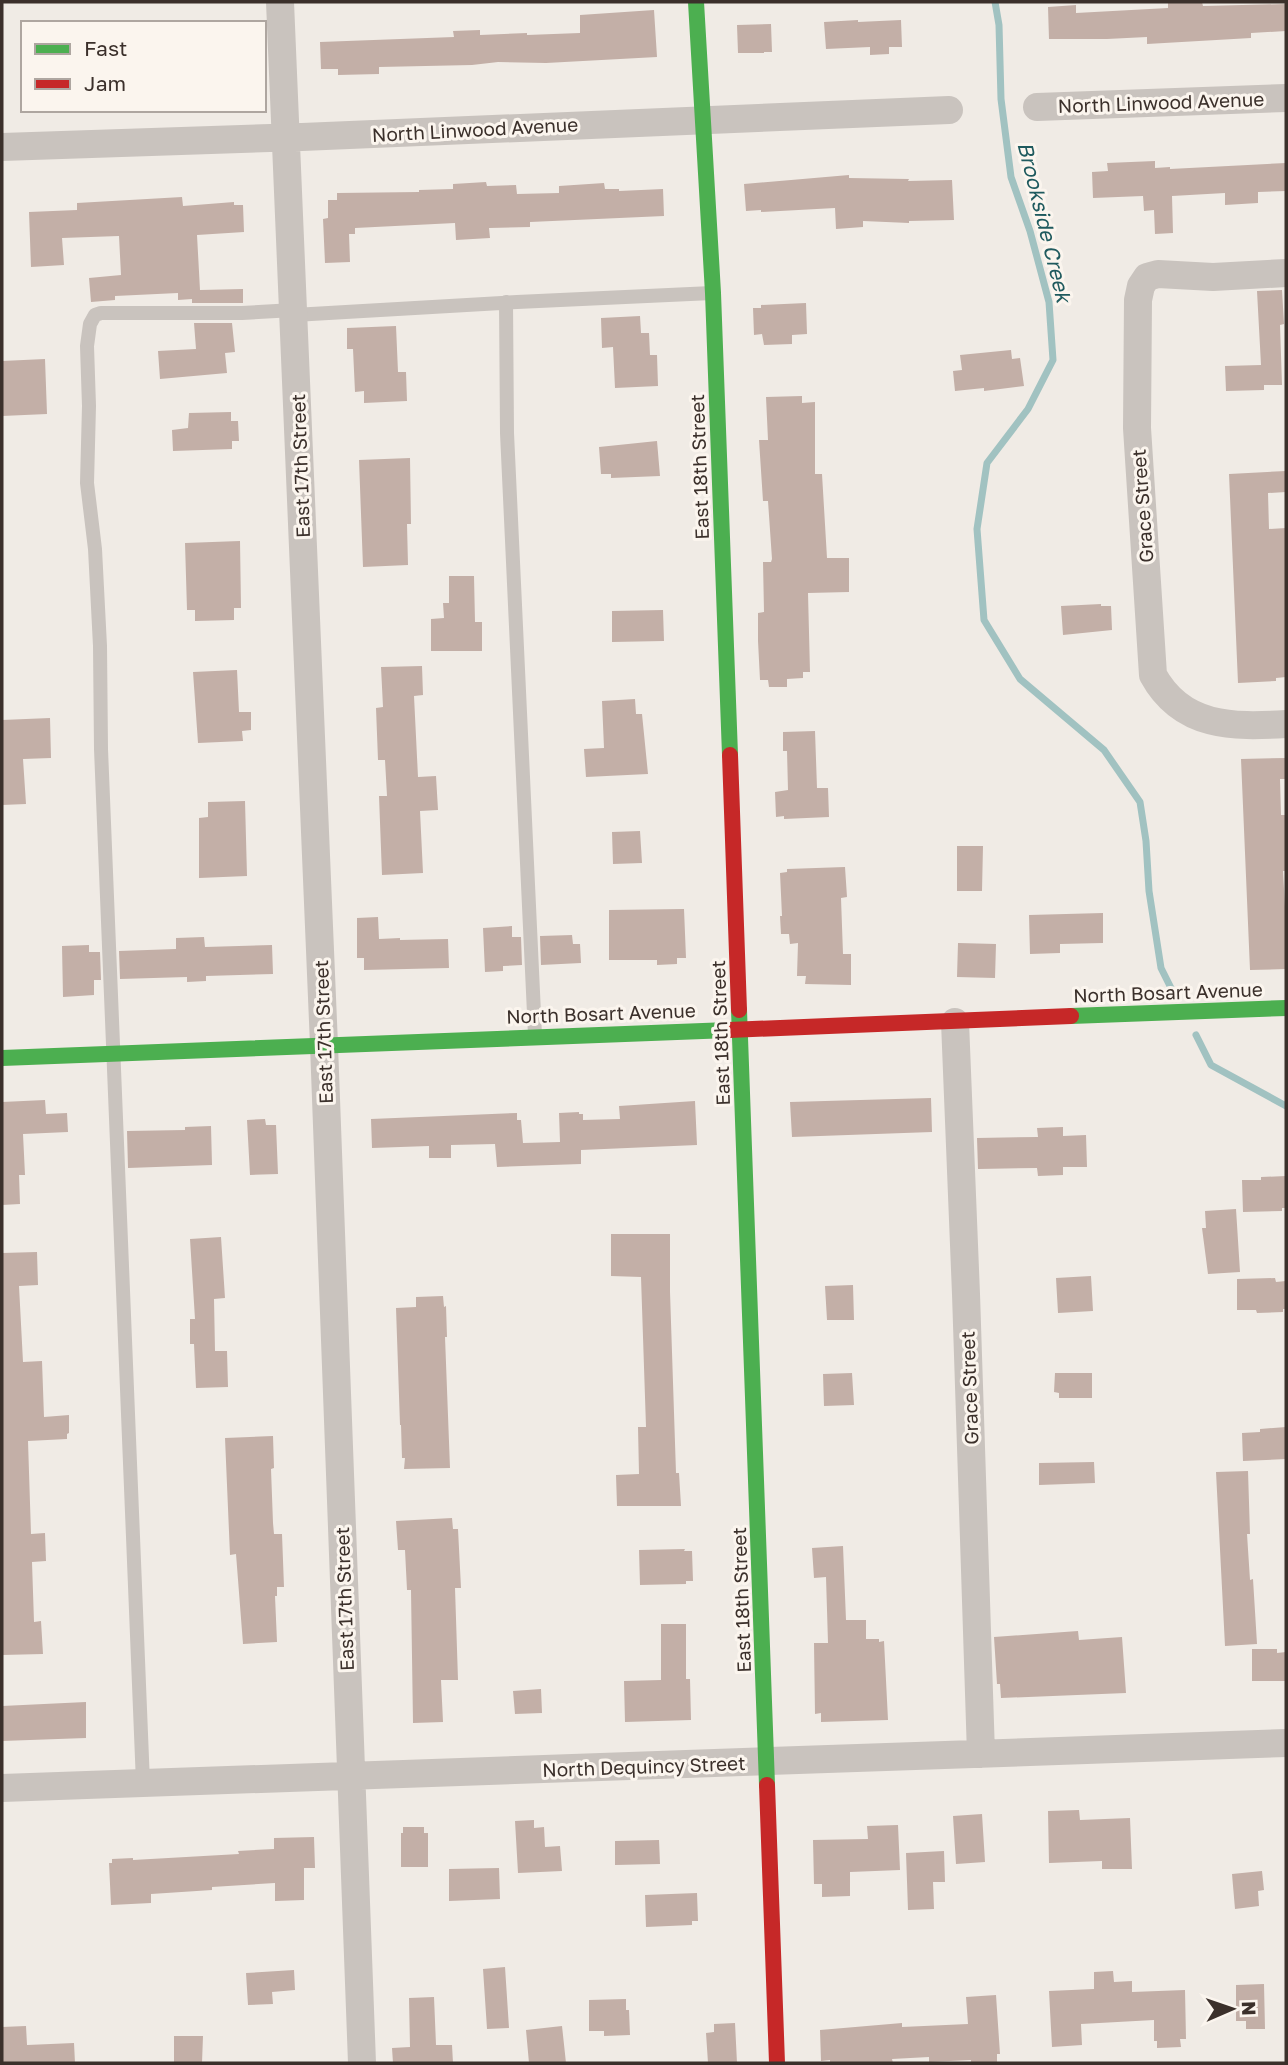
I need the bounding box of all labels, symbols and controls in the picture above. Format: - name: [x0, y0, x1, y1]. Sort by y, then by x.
- legend: [21, 21, 266, 112]
- text: Fast: [84, 35, 127, 61]
- text: Jam: [84, 70, 126, 96]
- street label: North Linwood Avenue: [1057, 87, 1265, 117]
- street label: North Linwood Avenue: [371, 112, 579, 146]
- water label: Brookside Creek: [1012, 139, 1078, 307]
- street label: East 17th Street: [286, 394, 314, 538]
- street label: East 18th Street: [685, 394, 713, 540]
- street label: Grace Street: [1127, 448, 1157, 564]
- street label: East 17th Street: [309, 960, 337, 1104]
- street label: East 18th Street: [706, 960, 734, 1106]
- street label: North Bosart Avenue: [1073, 977, 1263, 1007]
- street label: North Bosart Avenue: [506, 998, 696, 1028]
- street label: Grace Street: [956, 1331, 982, 1445]
- street label: East 17th Street: [330, 1527, 358, 1671]
- street label: East 18th Street: [727, 1527, 755, 1673]
- street label: North Dequincy Street: [542, 1751, 746, 1781]
- north arrow: [1197, 1974, 1267, 2044]
- text: N: [1238, 2001, 1261, 2016]

